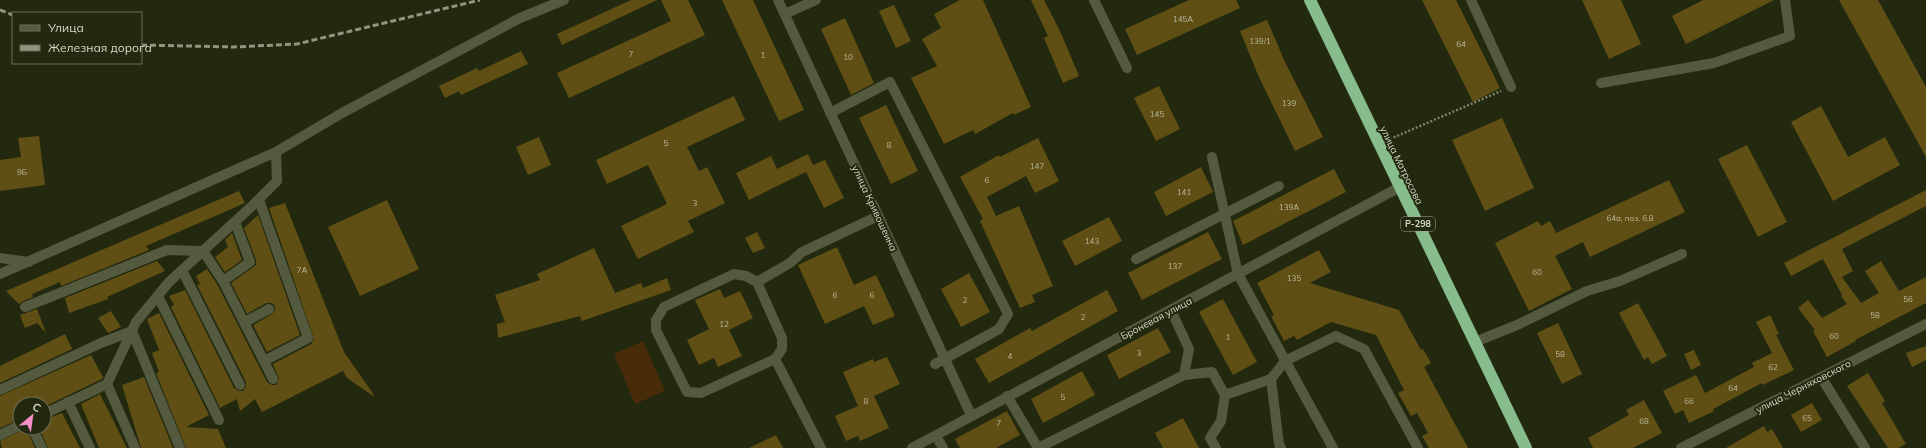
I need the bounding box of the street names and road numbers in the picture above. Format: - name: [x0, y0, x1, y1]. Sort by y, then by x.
- street label: улица Матросова: [1377, 124, 1426, 206]
- street label: улица Кривошеина: [849, 163, 900, 253]
- road number: Р-298: [1401, 217, 1435, 231]
- street label: Броневая улица: [1118, 294, 1194, 343]
- street label: улица Черняховского: [1753, 357, 1853, 416]

